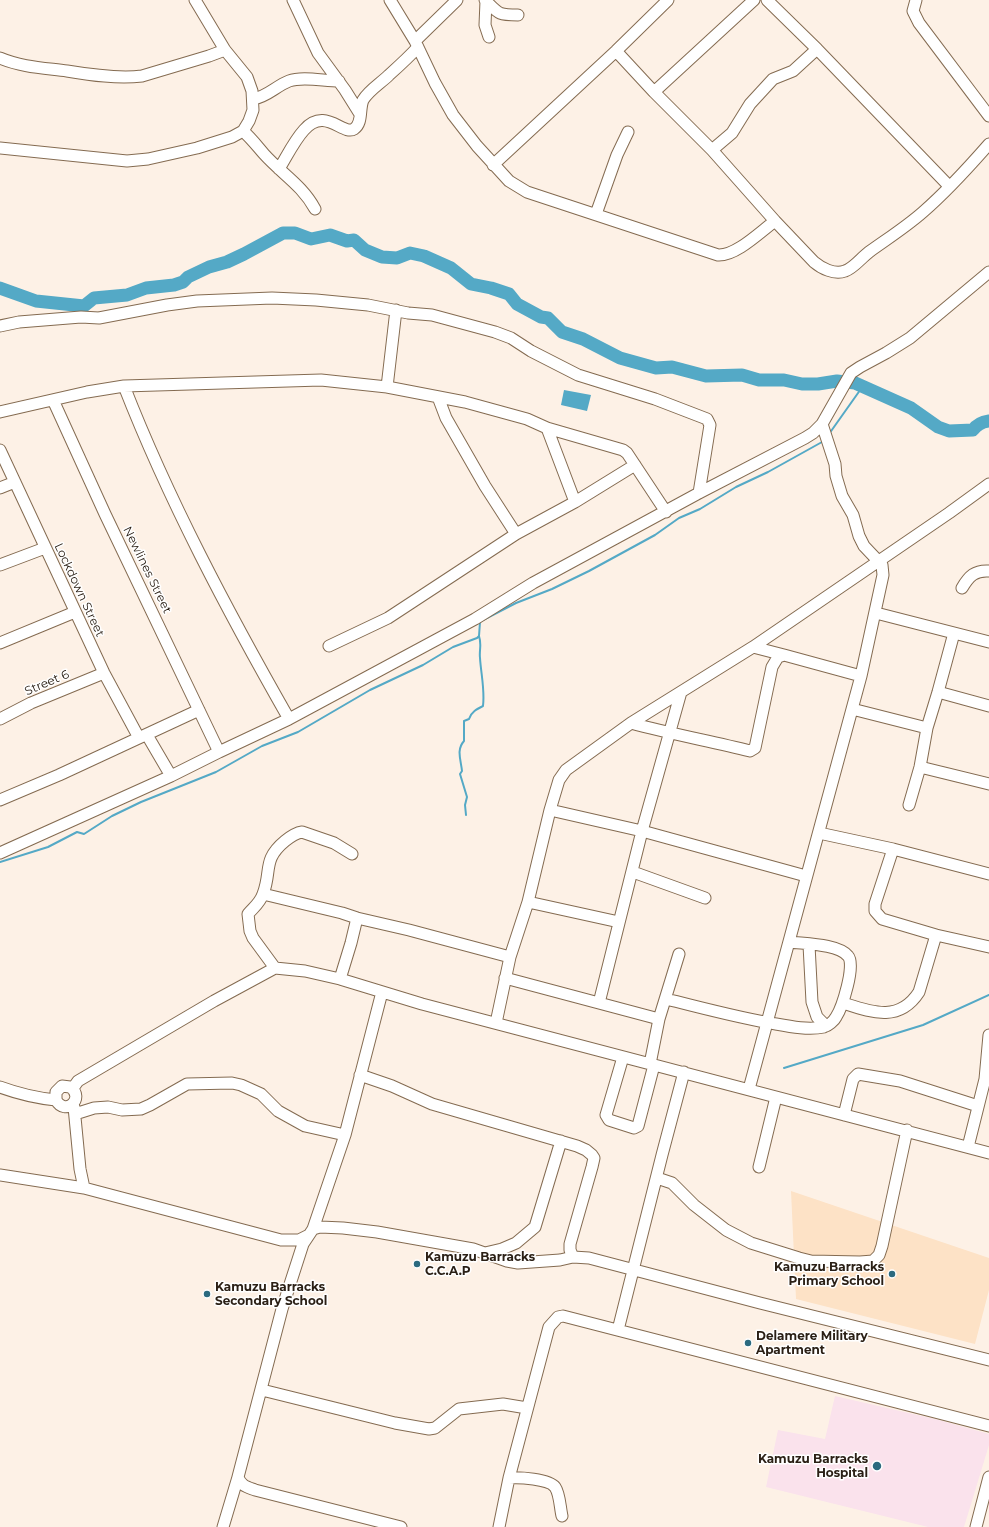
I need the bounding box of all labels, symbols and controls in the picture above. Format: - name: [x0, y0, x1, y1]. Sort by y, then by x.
- street label: Newlines Street: [120, 524, 174, 616]
- street label: Lockdown Street: [51, 541, 107, 639]
- street label: Street 6: [23, 667, 71, 699]
- place label: Kamuzu Barracks C.C.A.P: [425, 1250, 535, 1278]
- marker: Kamuzu Barracks C.C.A.P: [412, 1259, 422, 1269]
- place label: Kamuzu Barracks Primary School: [774, 1260, 884, 1288]
- marker: Kamuzu Barracks Primary School: [887, 1269, 897, 1279]
- place label: Kamuzu Barracks Secondary School: [215, 1280, 327, 1308]
- marker: Kamuzu Barracks Secondary School: [202, 1289, 212, 1299]
- place label: Delamere Military Apartment: [756, 1329, 868, 1357]
- marker: Delamere Military Apartment: [743, 1338, 753, 1348]
- place label: Kamuzu Barracks Hospital: [758, 1452, 868, 1480]
- marker: Kamuzu Barracks Hospital: [871, 1460, 883, 1472]

